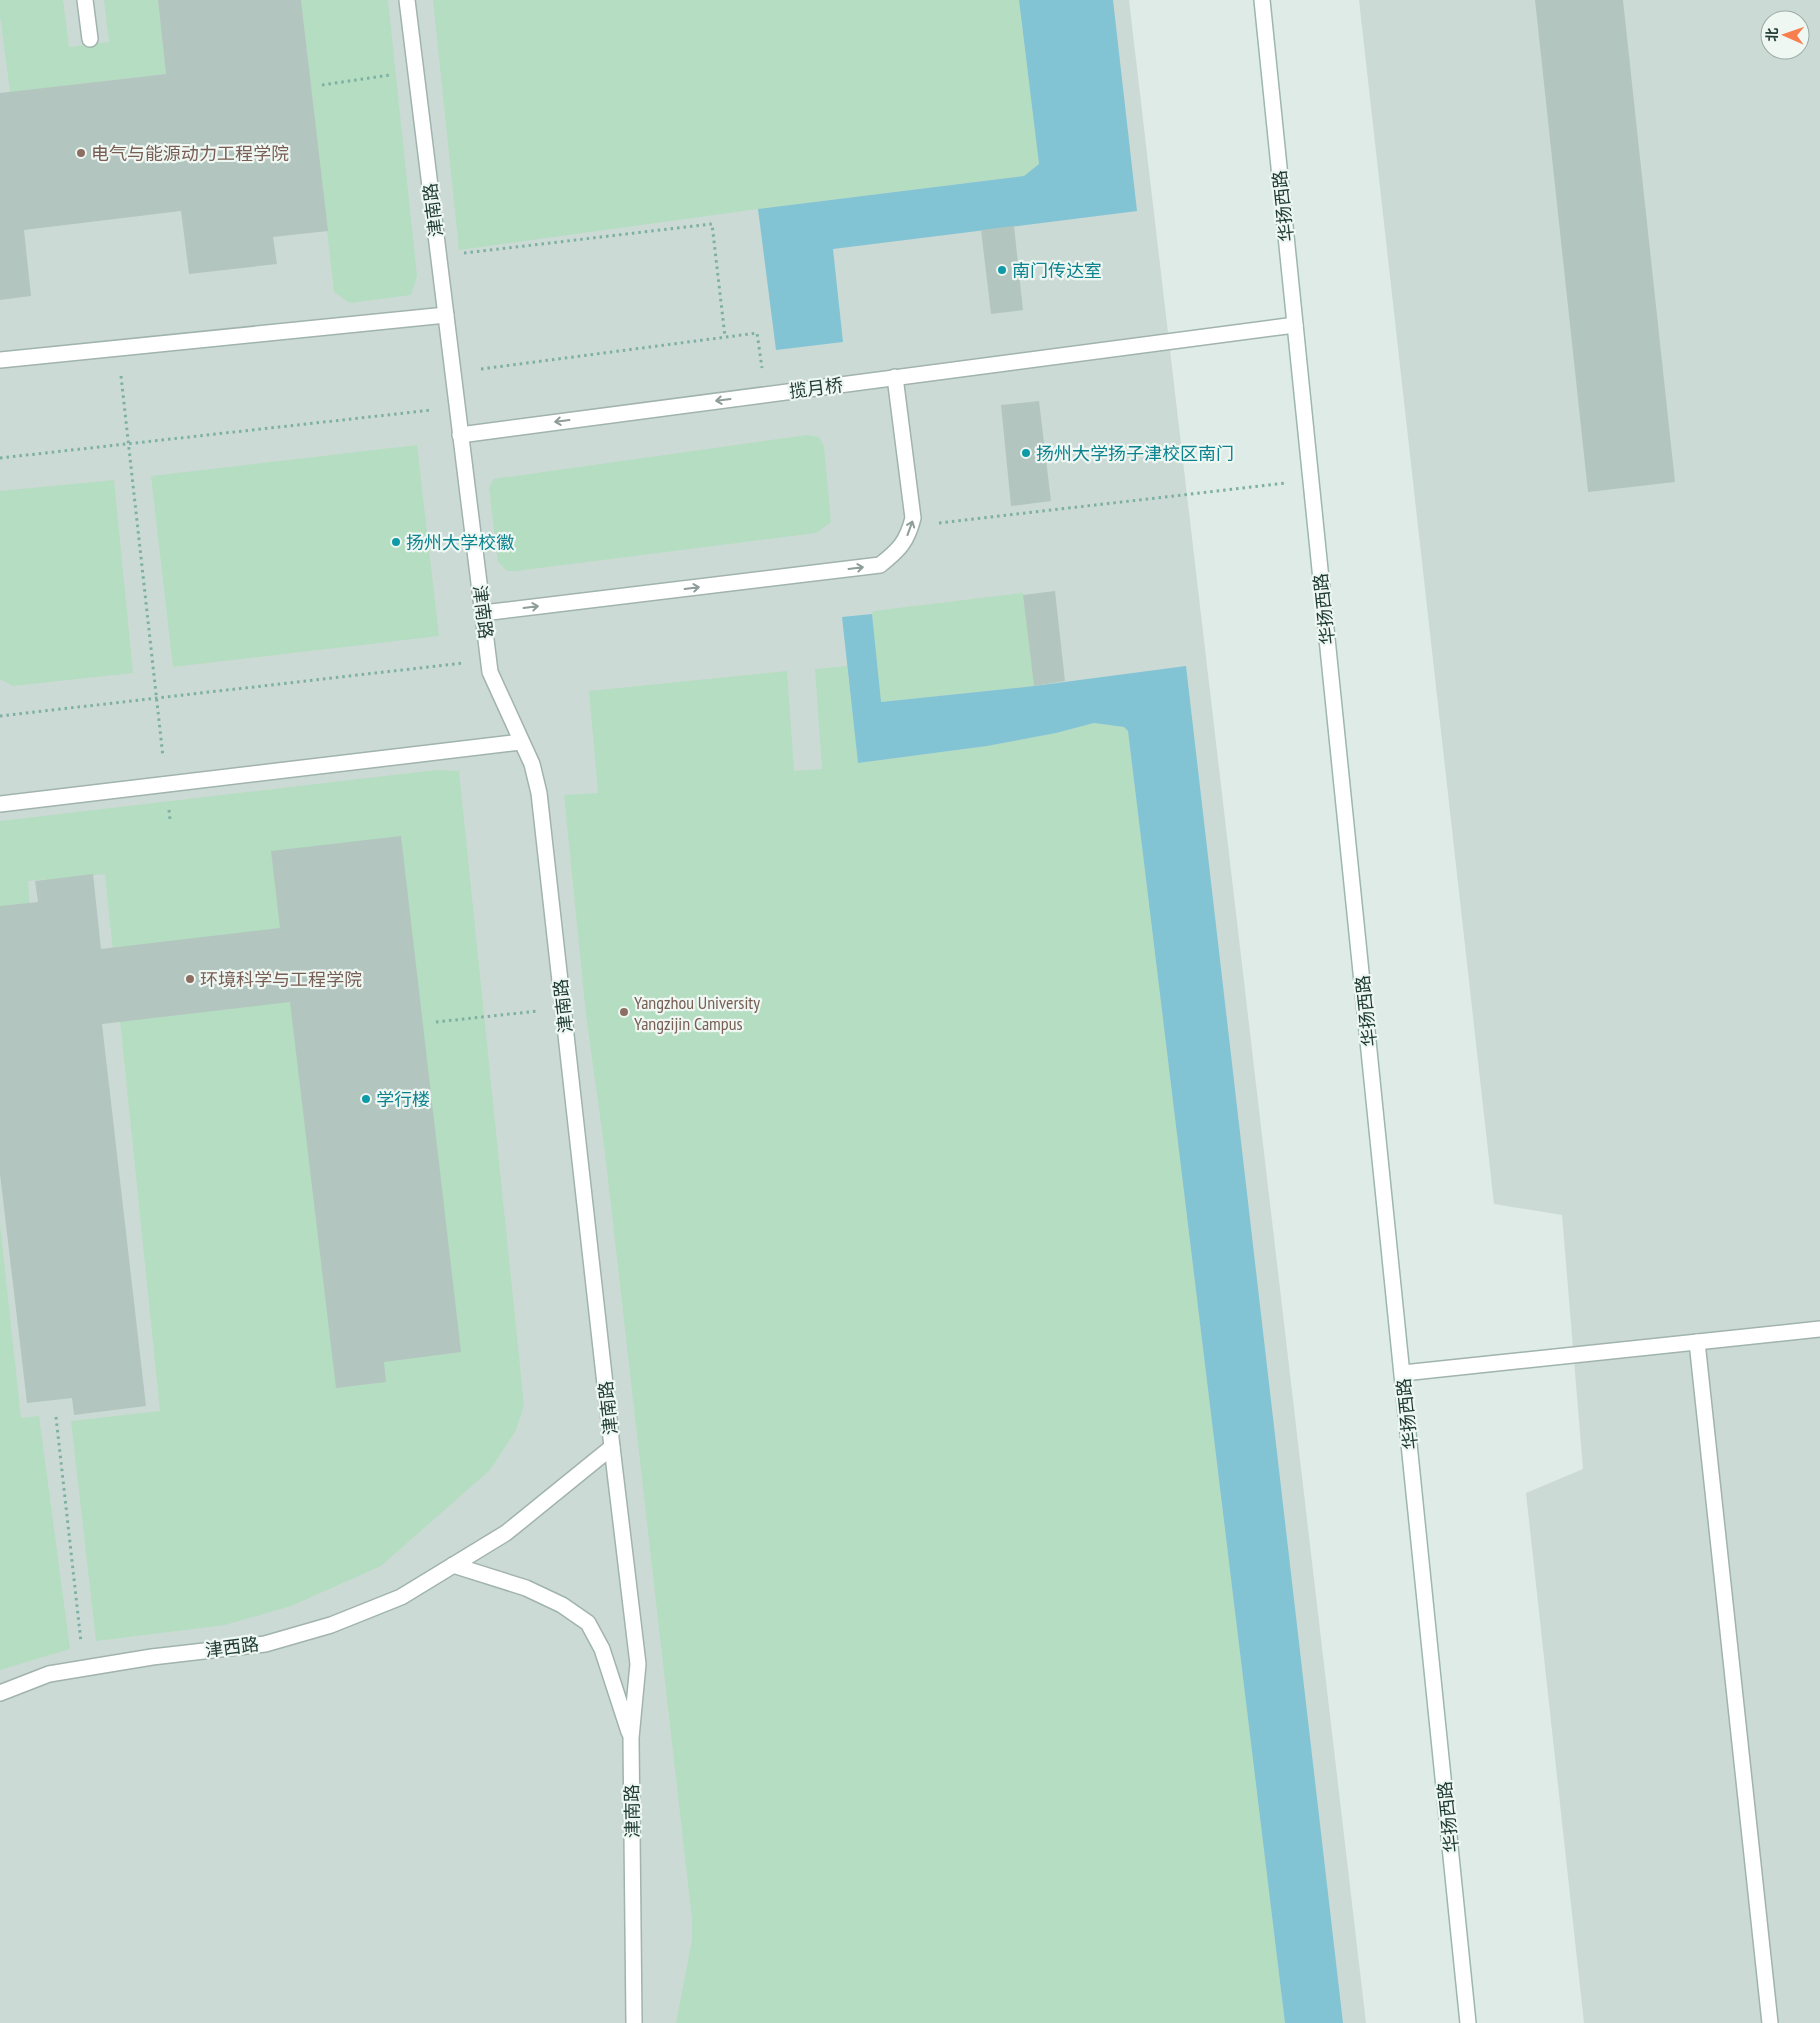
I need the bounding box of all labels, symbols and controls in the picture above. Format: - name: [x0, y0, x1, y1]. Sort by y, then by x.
- north arrow: [1760, 10, 1810, 60]
- text: 北: [1763, 27, 1781, 42]
- place label: 电气与能源动力工程学院: [91, 142, 289, 165]
- marker: 电气与能源动力工程学院: [75, 147, 87, 159]
- street label: 华扬西路: [1268, 169, 1298, 243]
- street label: 津南路: [418, 182, 448, 238]
- place label: 南门传达室: [1012, 259, 1102, 282]
- marker: 南门传达室: [996, 264, 1008, 276]
- street label: 揽月桥: [788, 373, 844, 403]
- one-way arrow: [716, 395, 732, 405]
- one-way arrow: [555, 416, 571, 426]
- place label: 扬州大学扬子津校区南门: [1036, 442, 1234, 465]
- marker: 扬州大学扬子津校区南门: [1020, 447, 1032, 459]
- one-way arrow: [906, 521, 915, 536]
- place label: 扬州大学校徽: [406, 531, 515, 554]
- marker: 扬州大学校徽: [390, 536, 402, 548]
- one-way arrow: [848, 563, 864, 573]
- street label: 华扬西路: [1309, 572, 1339, 646]
- one-way arrow: [684, 583, 700, 593]
- street label: 津南路: [468, 584, 498, 640]
- one-way arrow: [523, 602, 539, 612]
- place label: 环境科学与工程学院: [200, 968, 362, 991]
- marker: 环境科学与工程学院: [184, 973, 196, 985]
- street label: 华扬西路: [1351, 974, 1381, 1048]
- street label: 津南路: [549, 978, 577, 1034]
- place label: Yangzhou University Yangzijin Campus: [634, 991, 760, 1035]
- marker: Yangzhou University Yangzijin Campus: [618, 1006, 630, 1018]
- place label: 学行楼: [376, 1088, 430, 1111]
- marker: 学行楼: [360, 1093, 372, 1105]
- street label: 华扬西路: [1392, 1377, 1422, 1451]
- street label: 津南路: [594, 1380, 622, 1436]
- street label: 津西路: [204, 1632, 260, 1662]
- street label: 华扬西路: [1433, 1780, 1463, 1854]
- street label: 津南路: [620, 1784, 644, 1838]

